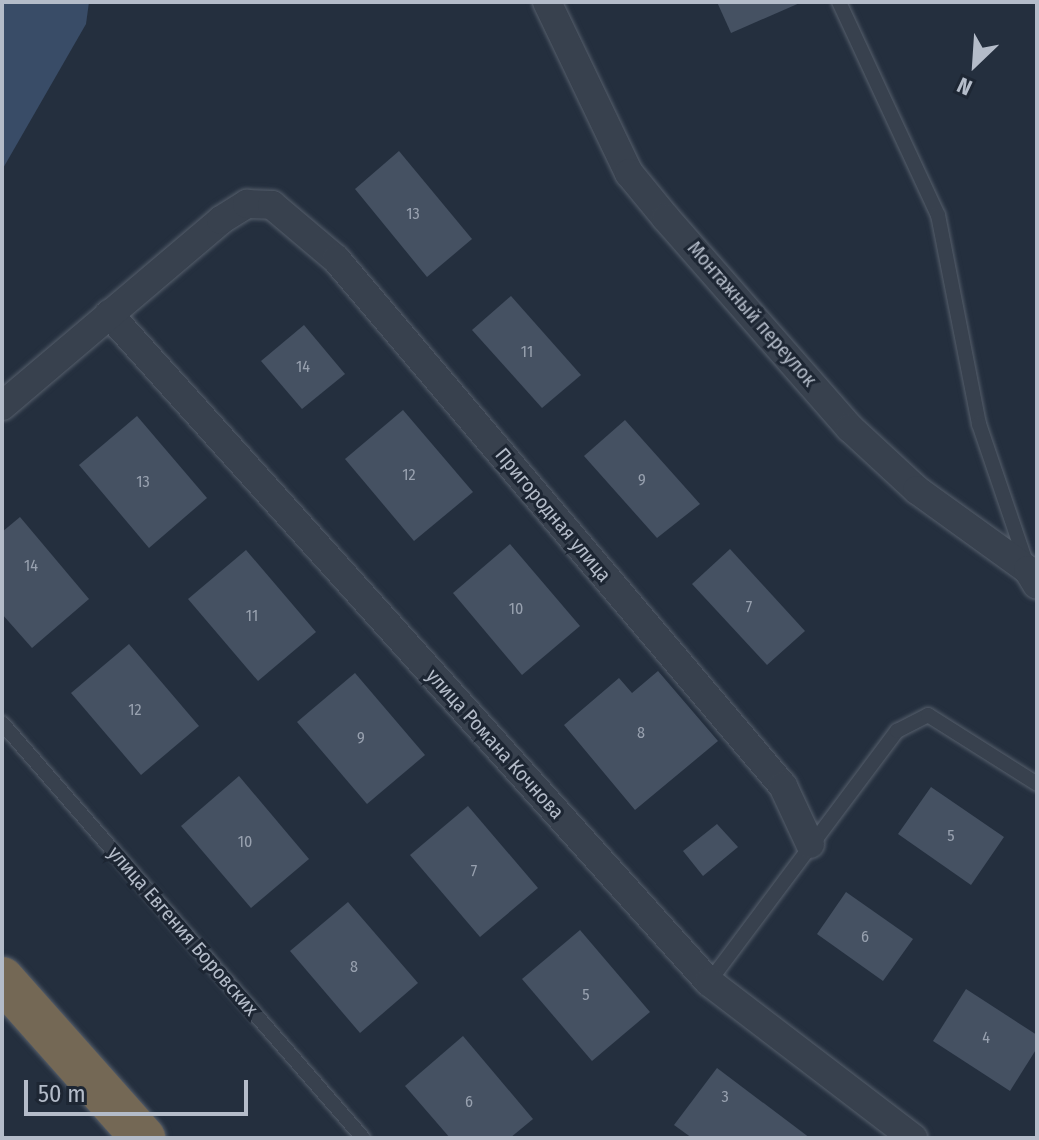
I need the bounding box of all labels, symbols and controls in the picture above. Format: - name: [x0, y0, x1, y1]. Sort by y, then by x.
- north arrow: [935, 24, 1015, 104]
- text: N: [953, 71, 976, 101]
- house number: 13: [406, 204, 420, 224]
- street label: Монтажный переулок: [682, 236, 822, 392]
- house number: 11: [521, 342, 533, 362]
- house number: 14: [296, 357, 310, 377]
- street label: Пригородная улица: [490, 443, 616, 587]
- house number: 12: [402, 465, 416, 485]
- house number: 9: [638, 470, 646, 490]
- house number: 13: [136, 472, 150, 492]
- house number: 14: [24, 556, 38, 576]
- house number: 7: [746, 597, 752, 617]
- house number: 10: [509, 599, 523, 619]
- house number: 11: [246, 606, 258, 626]
- street label: улица Романа Кочнова: [421, 664, 569, 824]
- house number: 12: [128, 700, 142, 720]
- house number: 8: [637, 723, 645, 743]
- house number: 9: [357, 728, 365, 748]
- house number: 5: [947, 826, 955, 846]
- house number: 10: [238, 832, 252, 852]
- street label: улица Евгения Боровских: [103, 841, 263, 1021]
- house number: 7: [471, 861, 477, 881]
- house number: 6: [861, 927, 869, 947]
- house number: 8: [350, 957, 358, 977]
- house number: 5: [582, 985, 590, 1005]
- house number: 4: [982, 1028, 990, 1048]
- scale bar: [28, 1064, 252, 1114]
- text: 50 m: [38, 1080, 86, 1108]
- house number: 3: [721, 1087, 729, 1107]
- house number: 6: [465, 1092, 473, 1112]

